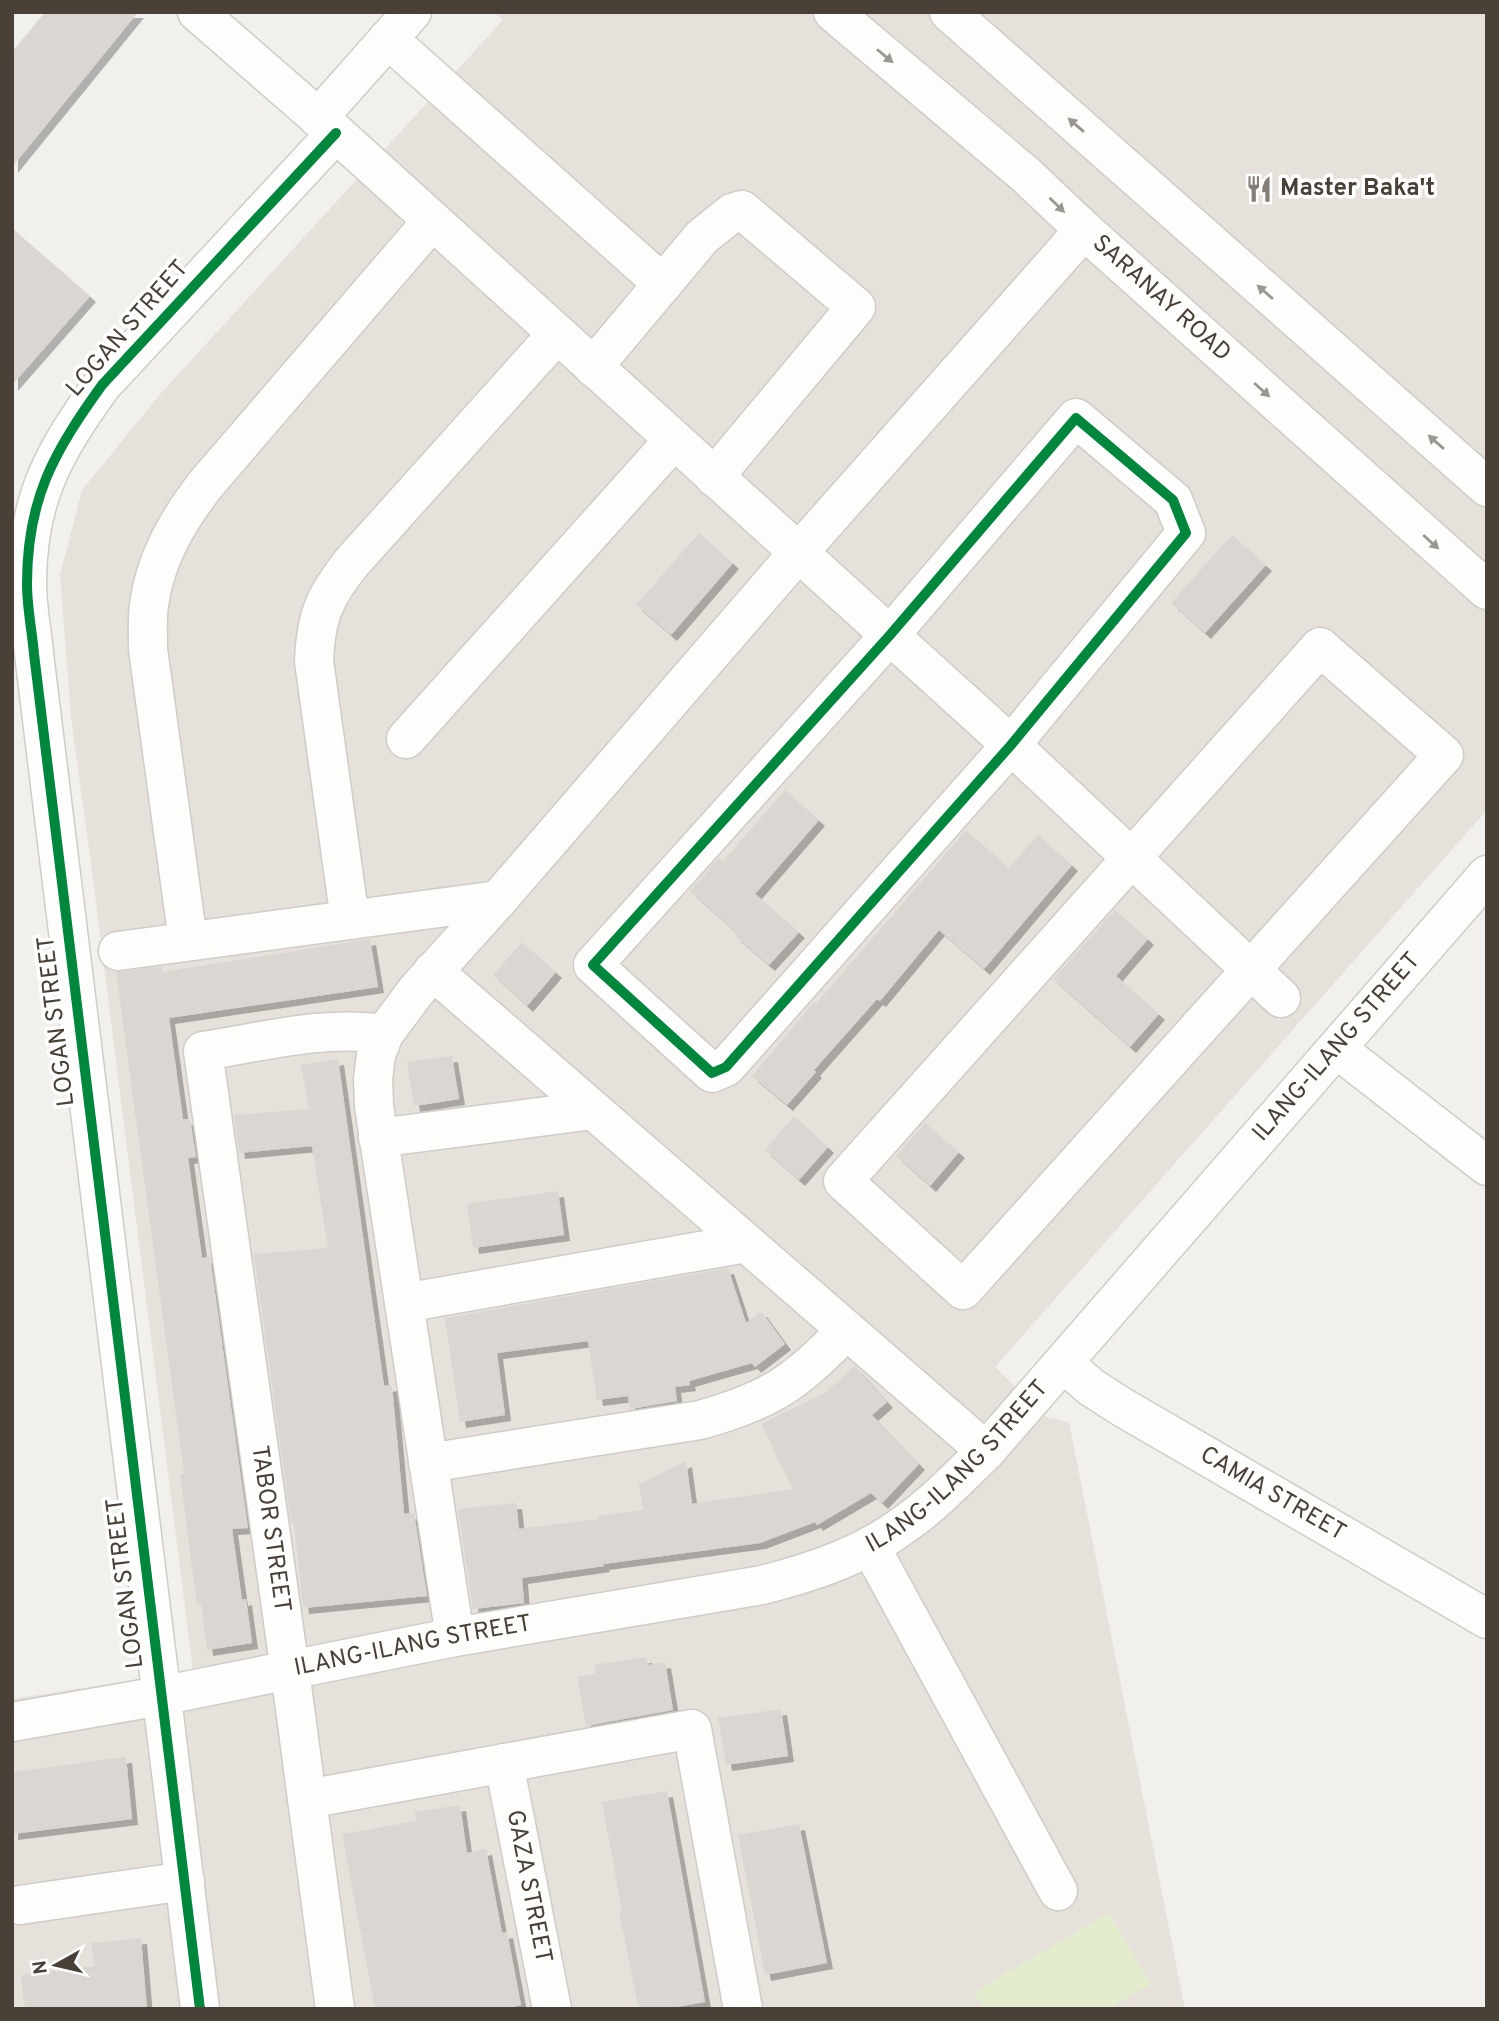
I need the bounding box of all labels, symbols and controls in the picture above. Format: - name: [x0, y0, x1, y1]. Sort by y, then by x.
- one-way arrow: [876, 48, 894, 64]
- one-way arrow: [1067, 117, 1085, 133]
- restaurant icon: Master Baka't: [1244, 174, 1274, 204]
- place label: Master Baka't: [1280, 174, 1435, 204]
- one-way arrow: [1048, 196, 1065, 212]
- street label: SARANAY ROAD: [1086, 229, 1237, 369]
- street label: LOGAN STREET: [60, 254, 196, 404]
- one-way arrow: [1256, 284, 1274, 300]
- one-way arrow: [1253, 382, 1270, 398]
- one-way arrow: [1427, 435, 1444, 450]
- one-way arrow: [1422, 534, 1440, 550]
- street label: LOGAN STREET: [32, 934, 82, 1108]
- street label: ILANG-ILANG STREET: [1247, 947, 1427, 1148]
- street label: ILANG-ILANG STREET: [861, 1374, 1055, 1560]
- street label: CAMIA STREET: [1194, 1440, 1351, 1549]
- street label: TABOR STREET: [243, 1444, 297, 1614]
- street label: LOGAN STREET: [101, 1496, 151, 1670]
- street label: ILANG-ILANG STREET: [292, 1609, 534, 1684]
- street label: GAZA STREET: [499, 1808, 558, 1966]
- north arrow: [21, 1930, 91, 2000]
- text: N: [28, 1959, 54, 1976]

